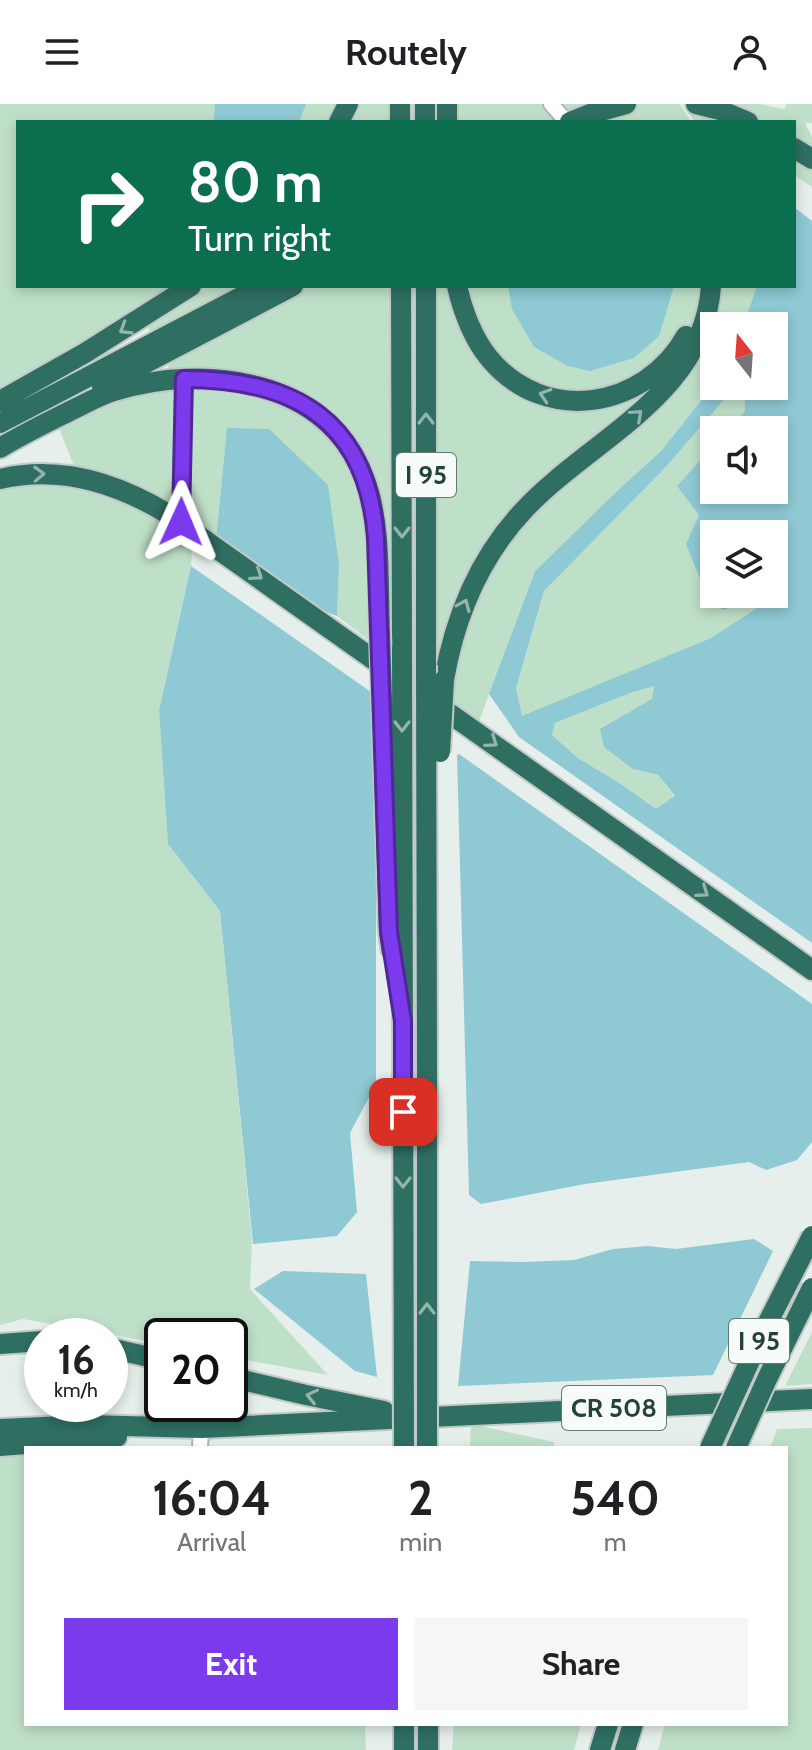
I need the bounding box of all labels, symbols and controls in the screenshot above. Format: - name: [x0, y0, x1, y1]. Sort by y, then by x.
- icon: menu: [40, 30, 84, 74]
- text: Routely: [345, 30, 467, 74]
- icon: person: [728, 30, 772, 74]
- text: 80 m: [188, 148, 323, 216]
- icon: right: [56, 152, 160, 256]
- text: Turn right: [188, 216, 331, 260]
- north arrow: [700, 312, 788, 400]
- map controls: [700, 312, 788, 608]
- one-way arrow: [120, 319, 134, 334]
- one-way arrow: [539, 388, 553, 404]
- one-way arrow: [627, 411, 642, 425]
- one-way arrow: [417, 412, 435, 425]
- button: sound: [700, 416, 788, 504]
- road number: I 95: [396, 453, 456, 497]
- one-way arrow: [33, 466, 46, 483]
- position arrow: [139, 480, 223, 564]
- button: layers: [700, 520, 788, 608]
- one-way arrow: [393, 526, 411, 539]
- one-way arrow: [248, 565, 262, 580]
- one-way arrow: [454, 598, 471, 612]
- one-way arrow: [393, 720, 411, 733]
- one-way arrow: [483, 732, 497, 747]
- one-way arrow: [695, 883, 709, 897]
- pin: [369, 1078, 437, 1146]
- icon: arrive: [381, 1090, 425, 1134]
- one-way arrow: [394, 1176, 412, 1189]
- one-way arrow: [418, 1302, 436, 1315]
- speed limit sign: 20: [144, 1318, 248, 1422]
- road number: I 95: [729, 1319, 789, 1363]
- text: 16: [57, 1335, 95, 1384]
- text: km/h: [54, 1378, 98, 1402]
- road number: CR 508: [562, 1386, 666, 1430]
- one-way arrow: [305, 1389, 319, 1406]
- text: 16:04: [152, 1469, 271, 1527]
- text: 2: [408, 1469, 433, 1527]
- text: 540: [570, 1469, 660, 1527]
- text: Arrival: [177, 1526, 246, 1558]
- text: min: [399, 1526, 442, 1558]
- text: m: [604, 1526, 626, 1558]
- button: Exit: [64, 1618, 398, 1710]
- button: Share: [414, 1618, 748, 1710]

